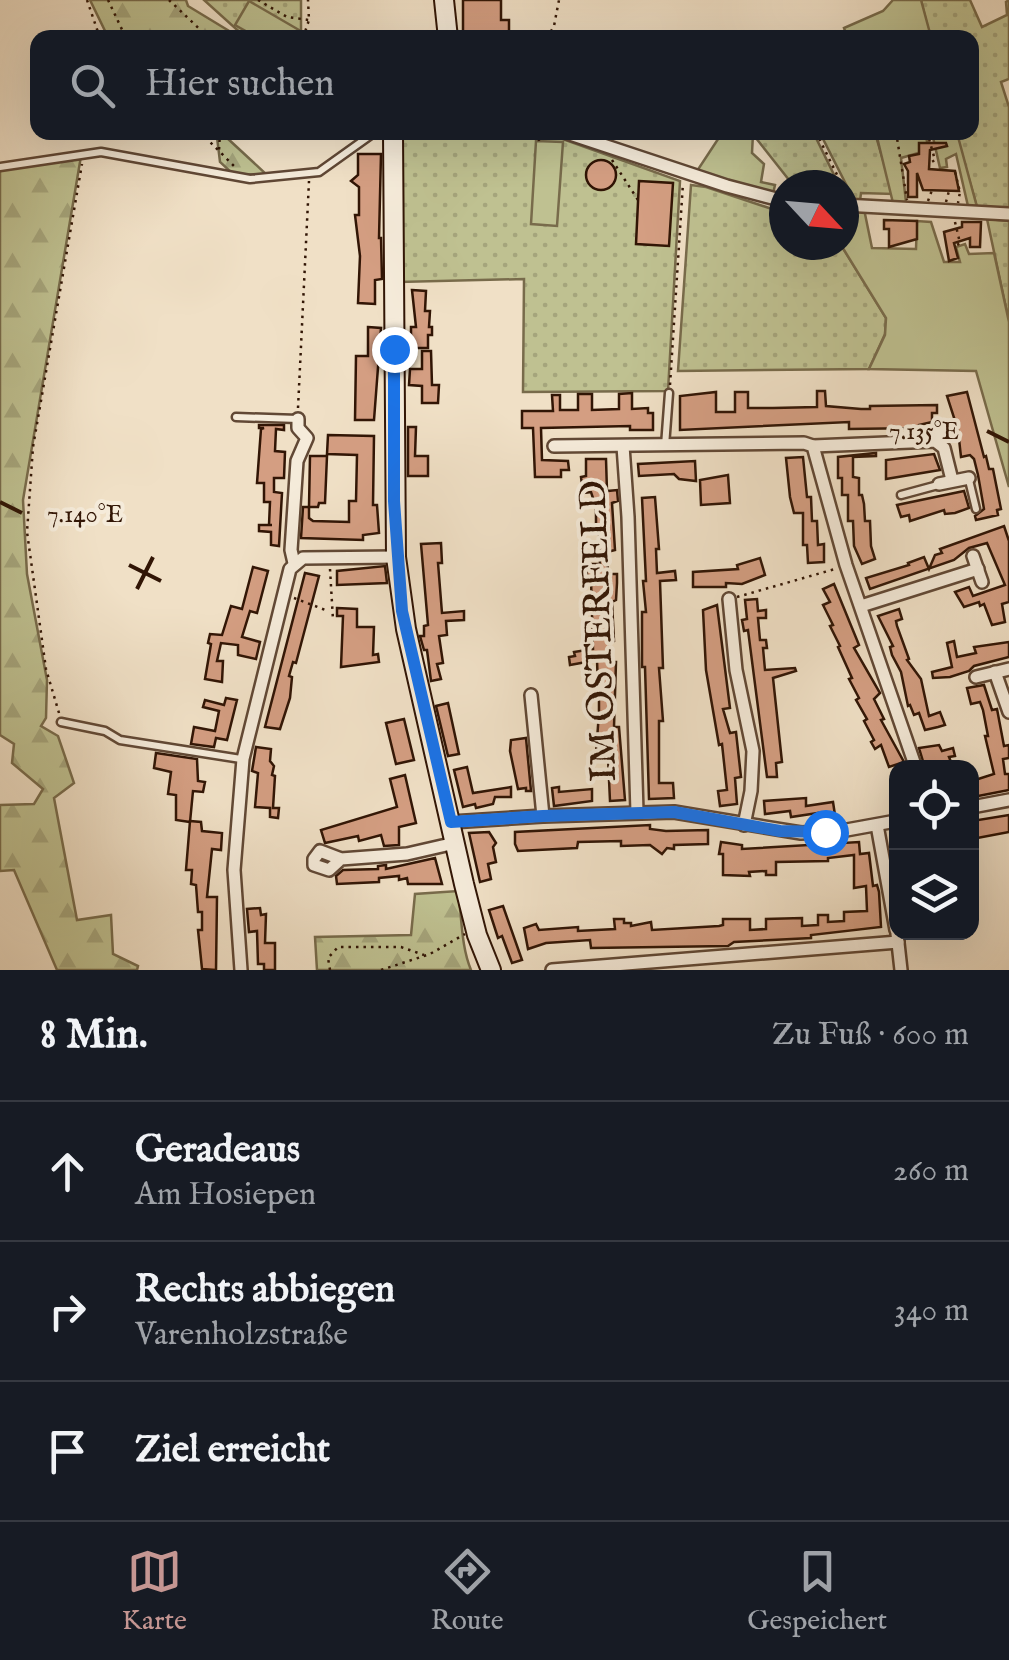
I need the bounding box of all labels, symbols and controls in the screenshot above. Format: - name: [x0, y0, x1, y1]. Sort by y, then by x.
- search box: [30, 30, 979, 140]
- icon: search: [65, 58, 120, 113]
- text: Hier suchen: [145, 61, 335, 109]
- north arrow: [769, 170, 859, 260]
- route end: [372, 327, 418, 373]
- text: 7.135°E: [889, 416, 959, 448]
- street label: IM OSTERFELD: [571, 479, 629, 783]
- text: 7.140°E: [47, 499, 123, 531]
- map controls: [889, 760, 979, 940]
- button: locate: [889, 760, 979, 850]
- route start: [803, 810, 849, 856]
- button: layers: [889, 850, 979, 940]
- text: 8 Min.: [40, 1009, 148, 1062]
- text: Zu Fuß · 600 m: [772, 1015, 969, 1056]
- text: Geradeaus: [135, 1127, 300, 1175]
- icon: ahead: [40, 1144, 95, 1199]
- text: 260 m: [893, 1151, 969, 1192]
- text: Am Hosiepen: [135, 1175, 316, 1216]
- text: Rechts abbiegen: [135, 1267, 395, 1315]
- icon: right: [40, 1284, 95, 1339]
- text: 340 m: [894, 1291, 969, 1332]
- text: Varenholzstraße: [135, 1315, 348, 1356]
- icon: arrive: [40, 1424, 95, 1479]
- text: Ziel erreicht: [135, 1427, 330, 1475]
- tab: Karte: [122, 1544, 187, 1639]
- tab: Route: [430, 1544, 504, 1639]
- tab: Gespeichert: [747, 1544, 887, 1639]

